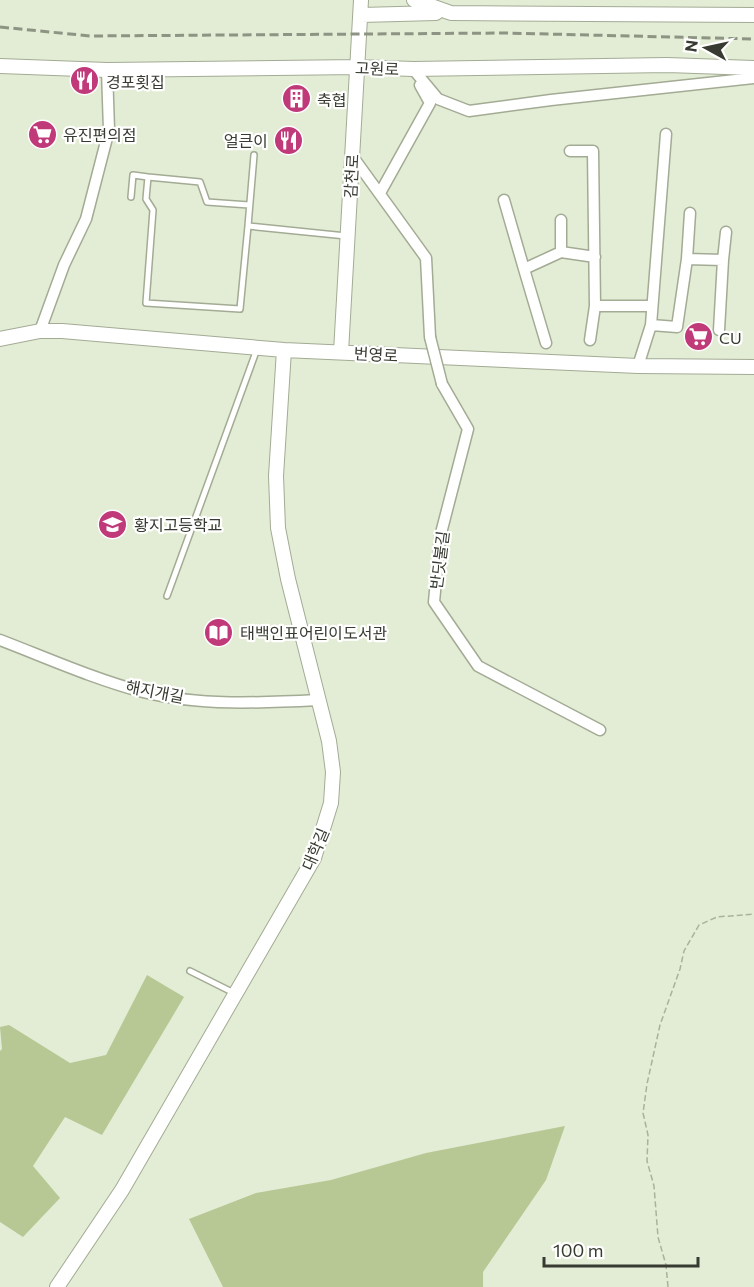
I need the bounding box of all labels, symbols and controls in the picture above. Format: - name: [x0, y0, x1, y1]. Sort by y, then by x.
- north arrow: [676, 18, 736, 78]
- text: N: [680, 39, 701, 53]
- street label: 고원로: [355, 58, 400, 78]
- restaurant icon: 경포횟집: [69, 65, 101, 97]
- place label: 경포횟집: [106, 72, 165, 91]
- building icon: 축협: [280, 83, 312, 115]
- place label: 축협: [317, 90, 346, 109]
- supermarket icon: 유진편의점: [26, 118, 58, 150]
- restaurant icon: 얼큰이: [273, 124, 305, 156]
- place label: 유진편의점: [63, 125, 137, 144]
- place label: 얼큰이: [224, 131, 268, 150]
- street label: 감천로: [340, 153, 362, 199]
- supermarket icon: CU: [682, 321, 714, 353]
- place label: CU: [719, 328, 742, 347]
- street label: 번영로: [353, 343, 399, 365]
- school or university icon: 황지고등학교: [97, 508, 129, 540]
- place label: 황지고등학교: [134, 515, 222, 534]
- street label: 반딧불길: [426, 530, 452, 590]
- library icon: 태백인표어린이도서관: [203, 616, 235, 648]
- place label: 태백인표어린이도서관: [240, 623, 387, 642]
- street label: 해지개길: [124, 676, 186, 706]
- street label: 대학길: [298, 825, 332, 873]
- scale bar: [544, 1230, 698, 1268]
- text: 100 m: [553, 1239, 603, 1261]

